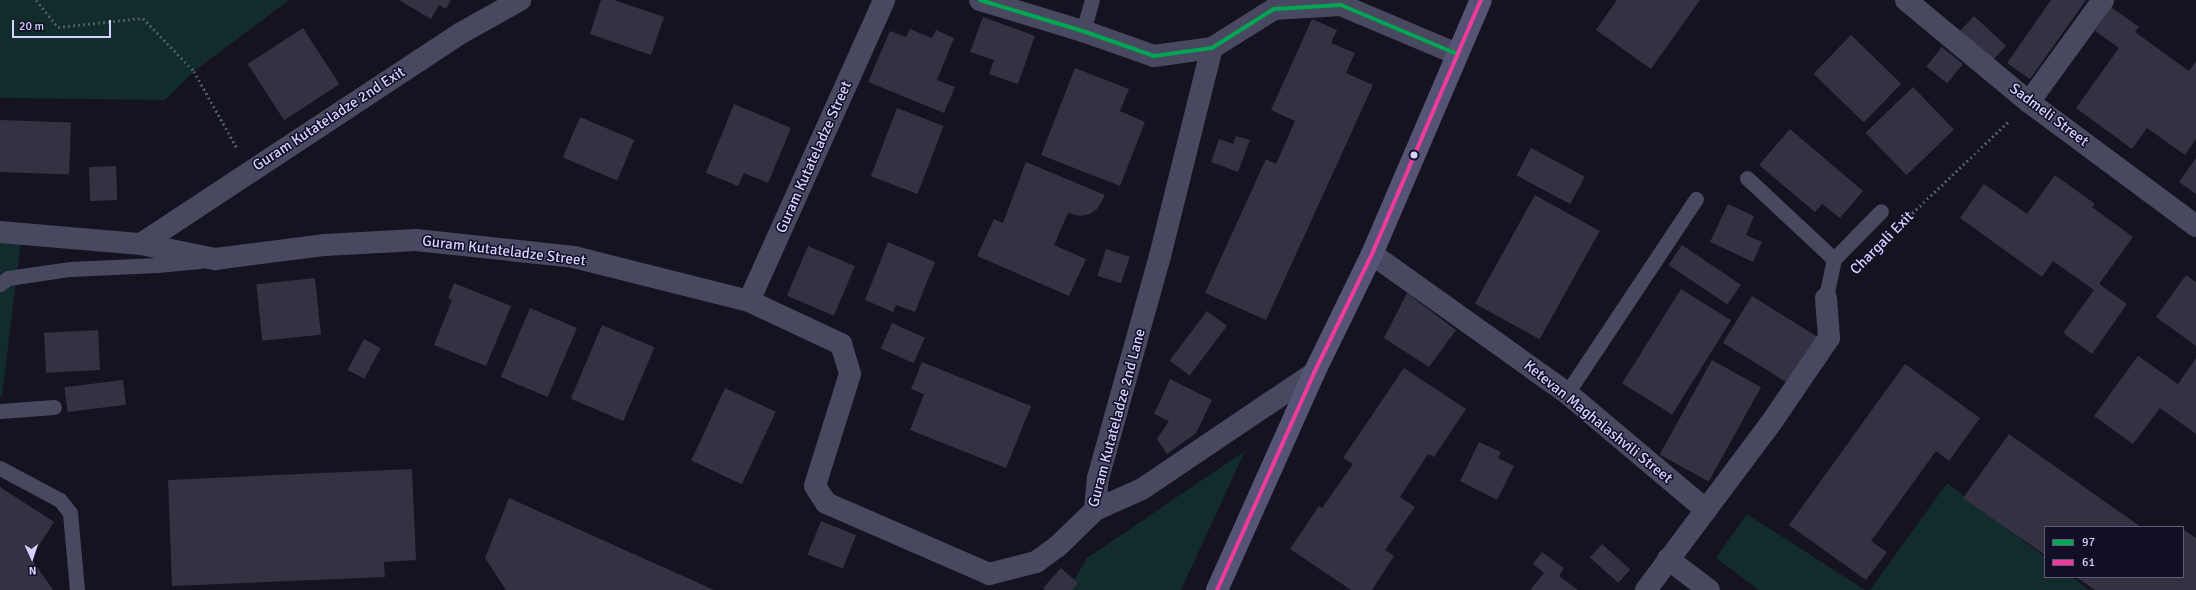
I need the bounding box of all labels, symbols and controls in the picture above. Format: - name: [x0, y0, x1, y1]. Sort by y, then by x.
- scale bar: [14, 12, 113, 38]
- text: 20 m: [19, 19, 44, 34]
- street label: Guram Kutateladze 2nd Exit: [250, 63, 408, 175]
- street label: Guram Kutateladze Street: [772, 78, 856, 236]
- street label: Sadmeli Street: [2006, 80, 2092, 150]
- unlabelled marker: [1409, 150, 1419, 160]
- street label: Chargali Exit: [1847, 208, 1917, 278]
- street label: Guram Kutateladze Street: [421, 232, 587, 270]
- street label: Guram Kutateladze 2nd Lane: [1084, 327, 1150, 509]
- street label: Ketevan Maghalashvili Street: [1520, 357, 1676, 487]
- legend: [2044, 526, 2184, 578]
- text: 97: [2082, 535, 2095, 550]
- north arrow: [12, 538, 52, 578]
- text: 61: [2082, 555, 2095, 570]
- text: N: [28, 564, 37, 577]

